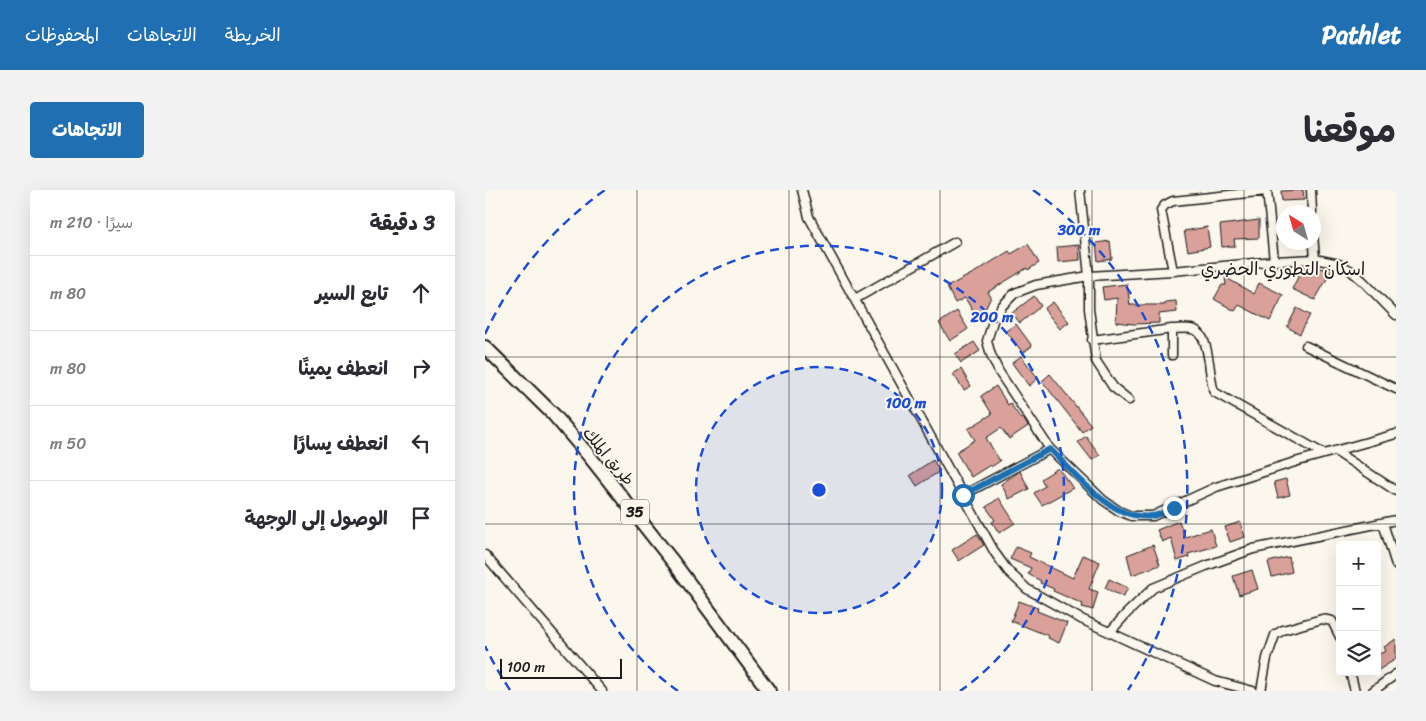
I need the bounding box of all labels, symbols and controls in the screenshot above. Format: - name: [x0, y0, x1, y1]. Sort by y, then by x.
- text: Pathlet: [1322, 14, 1401, 56]
- text: المحفوظات: [25, 19, 99, 51]
- text: الاتجاهات: [127, 19, 197, 51]
- text: الخريطة: [225, 19, 281, 51]
- text: موقعنا: [1303, 99, 1396, 161]
- button: الاتجاهات: [30, 102, 144, 158]
- text: 3 دقيقة: [370, 204, 435, 242]
- north arrow: [1276, 205, 1321, 250]
- text: سيرًا · 210 m: [50, 208, 133, 237]
- text: 300 m: [1057, 217, 1101, 243]
- district label: اسكان التطوري الحضري: [1201, 253, 1365, 285]
- text: تابع السير: [315, 277, 388, 310]
- text: 80 m: [50, 279, 86, 308]
- icon: ahead: [407, 279, 435, 307]
- text: 200 m: [969, 304, 1014, 330]
- text: انعطف يمينًا: [298, 352, 388, 385]
- text: 80 m: [50, 354, 86, 383]
- icon: right: [407, 354, 435, 382]
- text: 100 m: [886, 390, 927, 416]
- street label: طريق الملك: [575, 420, 642, 492]
- text: انعطف يسارًا: [293, 427, 388, 460]
- text: 50 m: [50, 429, 86, 458]
- icon: left: [407, 429, 435, 457]
- centre of rings: [810, 481, 828, 499]
- route start: [952, 484, 975, 507]
- route end: [1163, 497, 1186, 520]
- road number: 35: [621, 500, 649, 524]
- text: الوصول إلى الوجهة: [245, 502, 388, 535]
- icon: arrive: [407, 504, 435, 532]
- map controls: [1336, 541, 1381, 676]
- button: +: [1336, 541, 1381, 586]
- button: −: [1336, 586, 1381, 631]
- button: layers: [1336, 631, 1381, 676]
- text: 100 m: [507, 655, 545, 680]
- scale bar: [500, 656, 623, 679]

